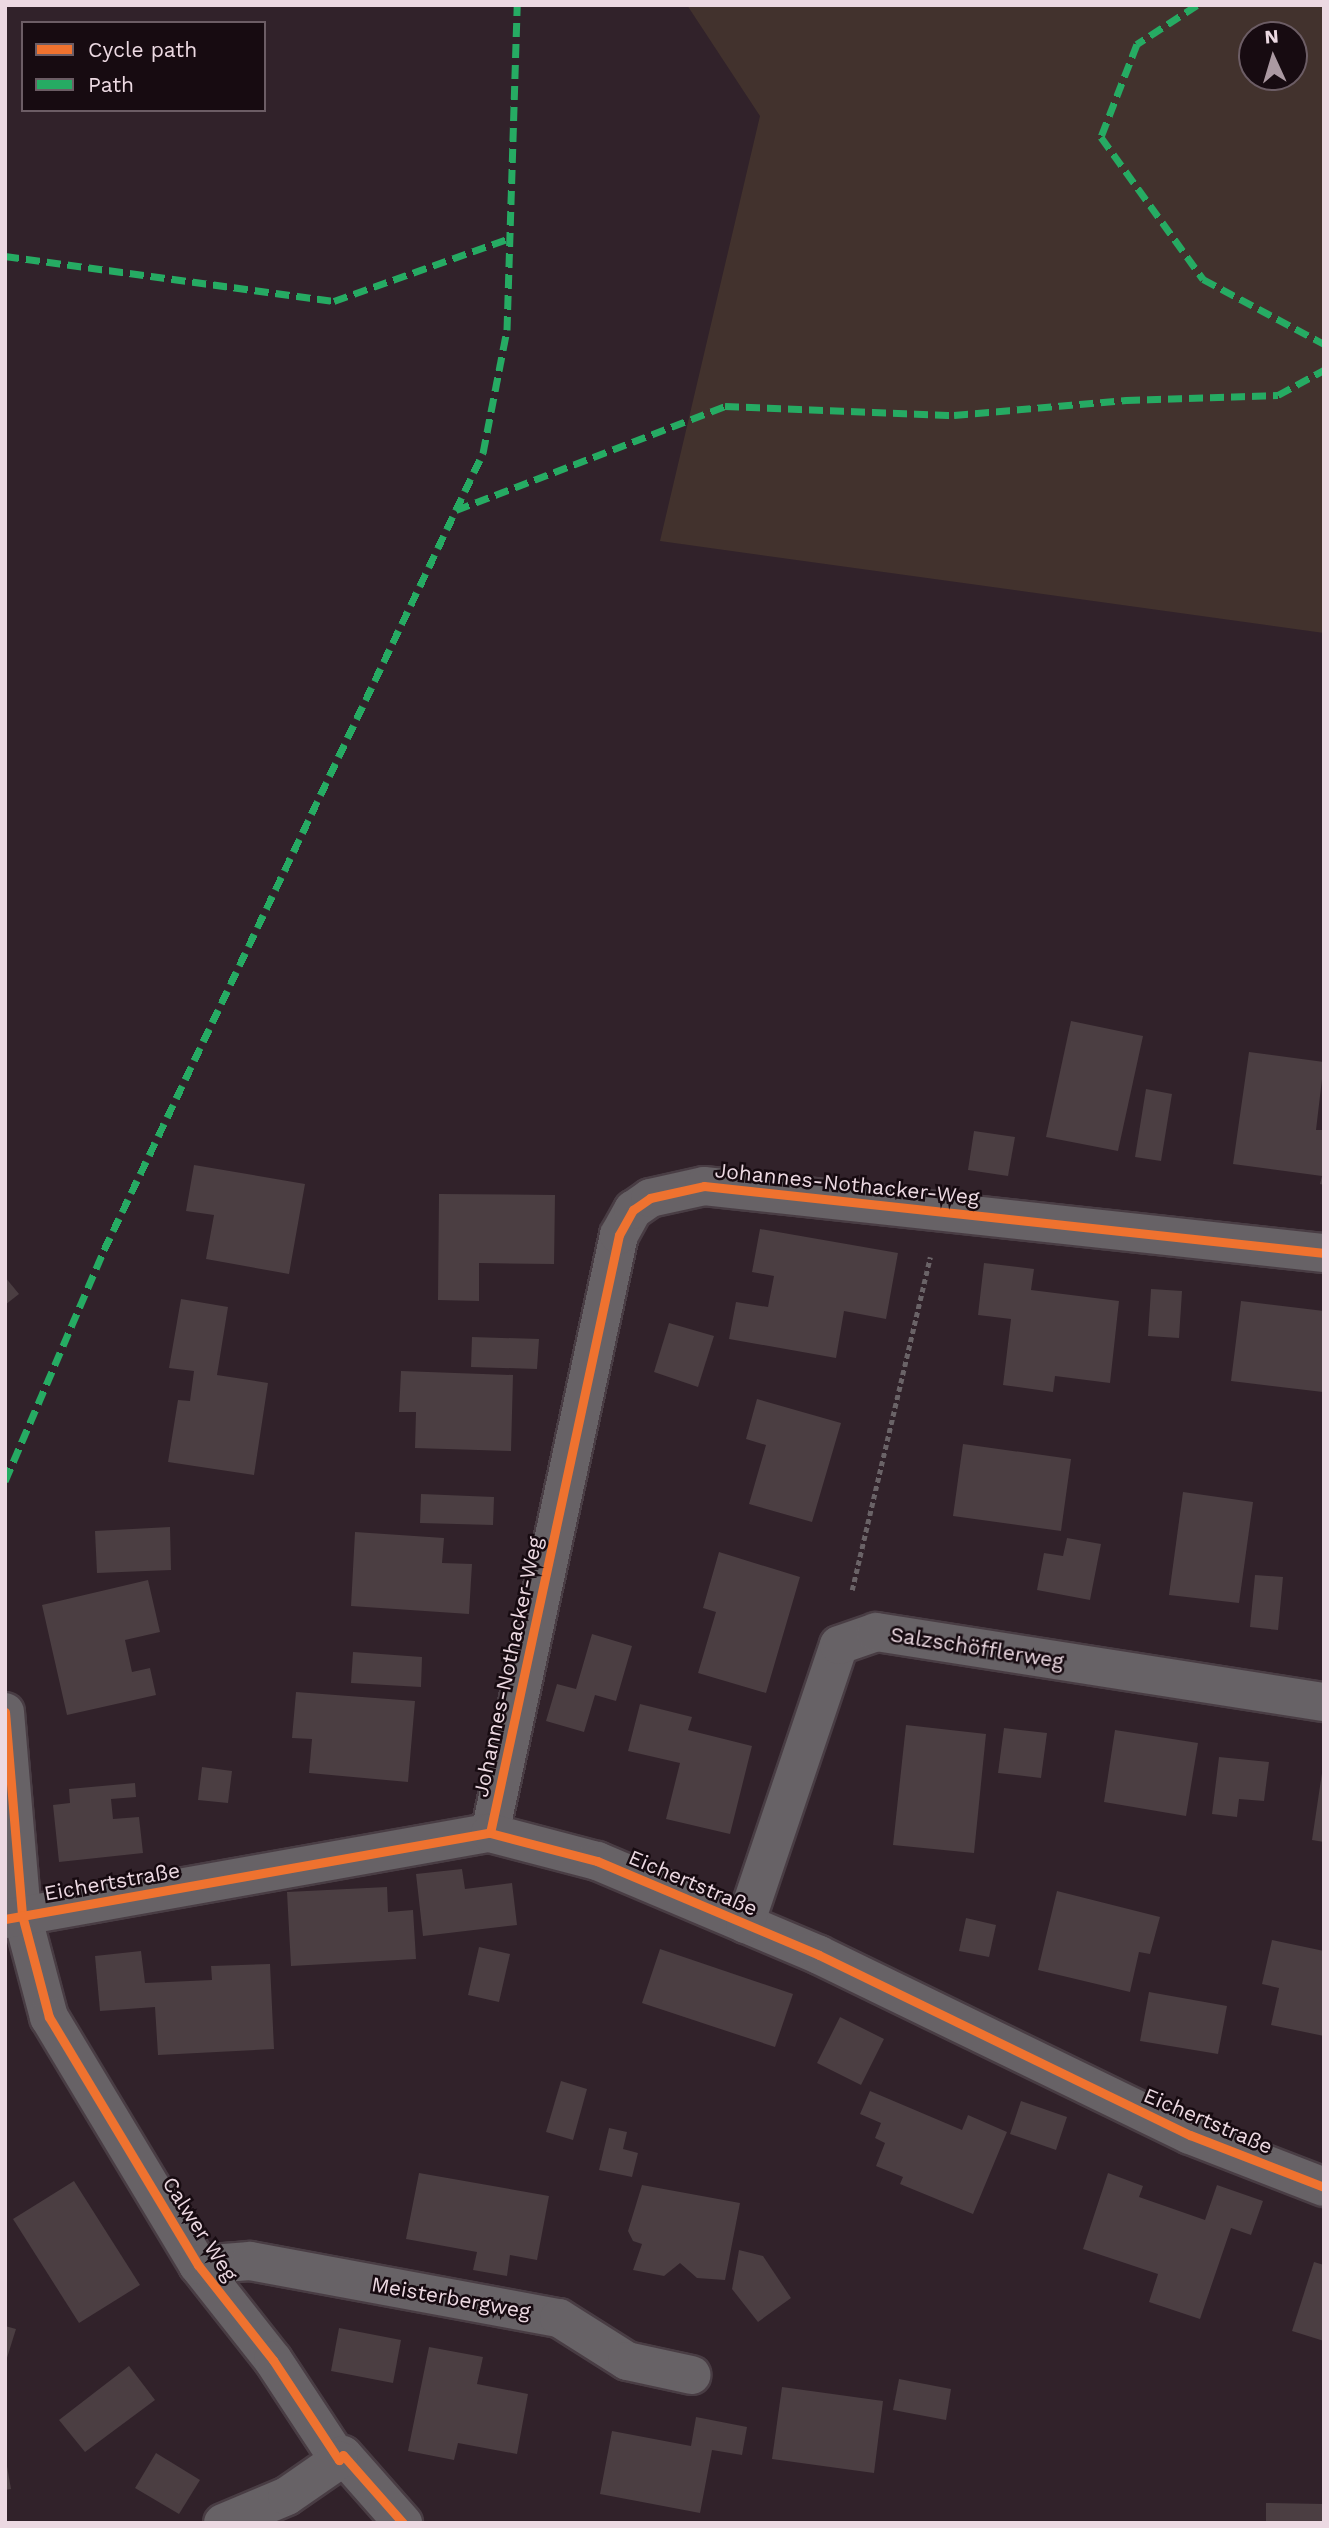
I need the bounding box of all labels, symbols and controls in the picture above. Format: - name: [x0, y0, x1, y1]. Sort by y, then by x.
- legend: [21, 21, 266, 112]
- north arrow: [1238, 21, 1308, 91]
- text: N: [1264, 25, 1279, 49]
- text: Cycle path: [88, 37, 197, 62]
- text: Path: [88, 72, 134, 97]
- street label: Johannes-Nothacker-Weg: [714, 1158, 980, 1210]
- street label: Johannes-Nothacker-Weg: [468, 1534, 548, 1800]
- street label: Salzschöfflerweg: [889, 1622, 1065, 1674]
- street label: Eichertstraße: [625, 1845, 761, 1921]
- street label: Eichertstraße: [42, 1858, 182, 1906]
- street label: Eichertstraße: [1140, 2083, 1276, 2159]
- street label: Calwer Weg: [157, 2172, 243, 2286]
- street label: Meisterbergweg: [370, 2272, 532, 2324]

